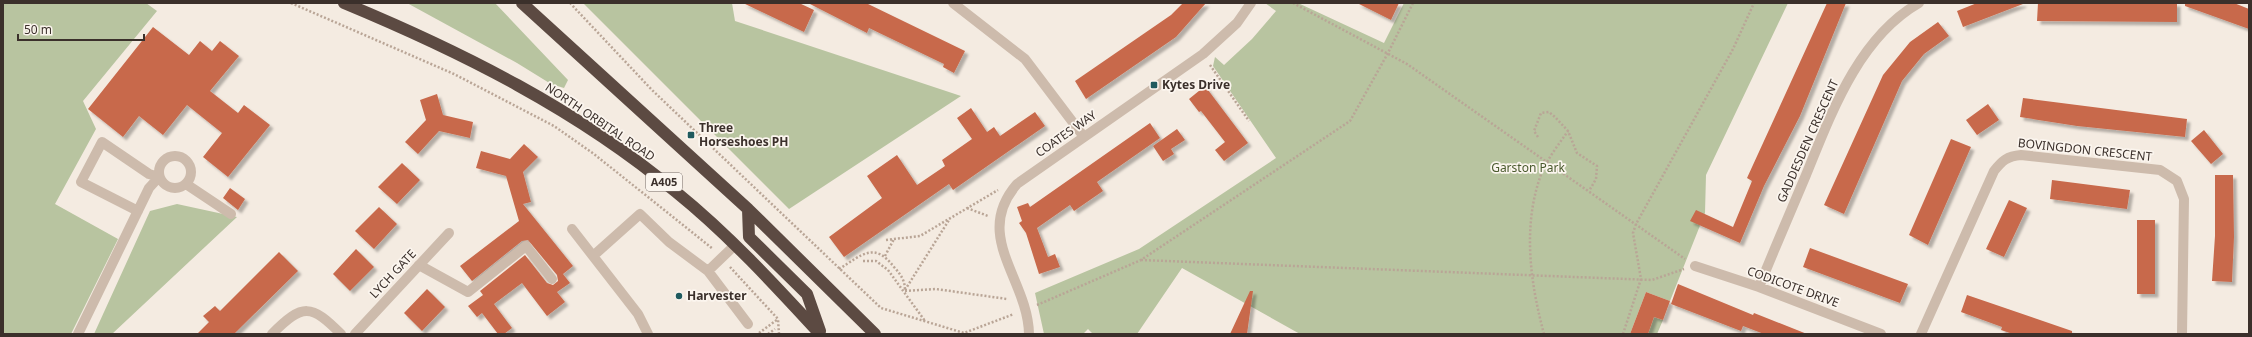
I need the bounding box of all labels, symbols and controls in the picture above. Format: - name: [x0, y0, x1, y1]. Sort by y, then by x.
- scale bar: [18, 16, 144, 42]
- text: 50 m: [24, 21, 52, 38]
- place label: Kytes Drive: [1162, 76, 1230, 93]
- street label: GADDESDEN CRESCENT: [1773, 76, 1843, 205]
- street label: NORTH ORBITAL ROAD: [542, 78, 659, 165]
- marker: Kytes Drive: [1149, 80, 1159, 90]
- street label: COATES WAY: [1032, 106, 1100, 161]
- place label: Three Horseshoes PH: [699, 119, 789, 150]
- marker: Three Horseshoes PH: [686, 130, 696, 140]
- street label: BOVINGDON CRESCENT: [2017, 134, 2153, 165]
- park label: Garston Park: [1491, 159, 1565, 176]
- road number: A405: [646, 173, 682, 191]
- street label: LYCH GATE: [366, 246, 420, 302]
- street label: CODICOTE DRIVE: [1745, 262, 1841, 311]
- place label: Harvester: [687, 287, 747, 304]
- marker: Harvester: [674, 291, 684, 301]

